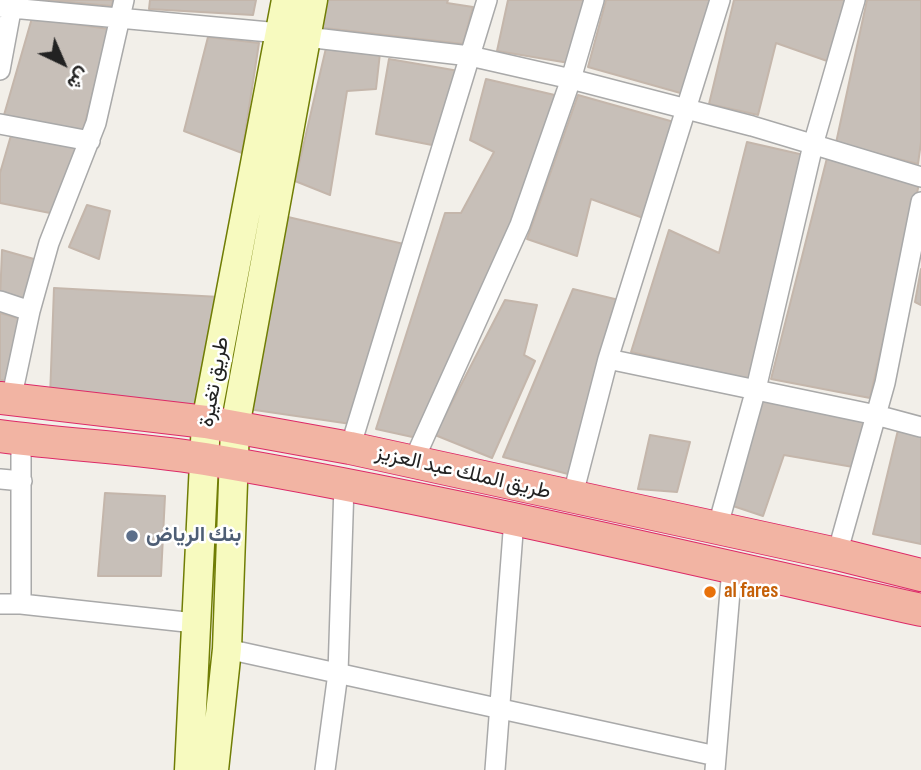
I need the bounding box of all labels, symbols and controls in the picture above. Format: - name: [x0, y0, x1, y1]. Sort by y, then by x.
- north arrow: [28, 28, 98, 98]
- text: ش: [62, 62, 94, 95]
- street label: طريق تغيرة: [195, 335, 235, 429]
- street label: طريق الملك عبد العزيز: [373, 441, 553, 505]
- place label: بنك الرياض: [146, 523, 241, 549]
- marker: بنك الرياض: [124, 528, 140, 544]
- place label: al fares: [724, 579, 778, 605]
- marker: al fares: [702, 584, 718, 600]

